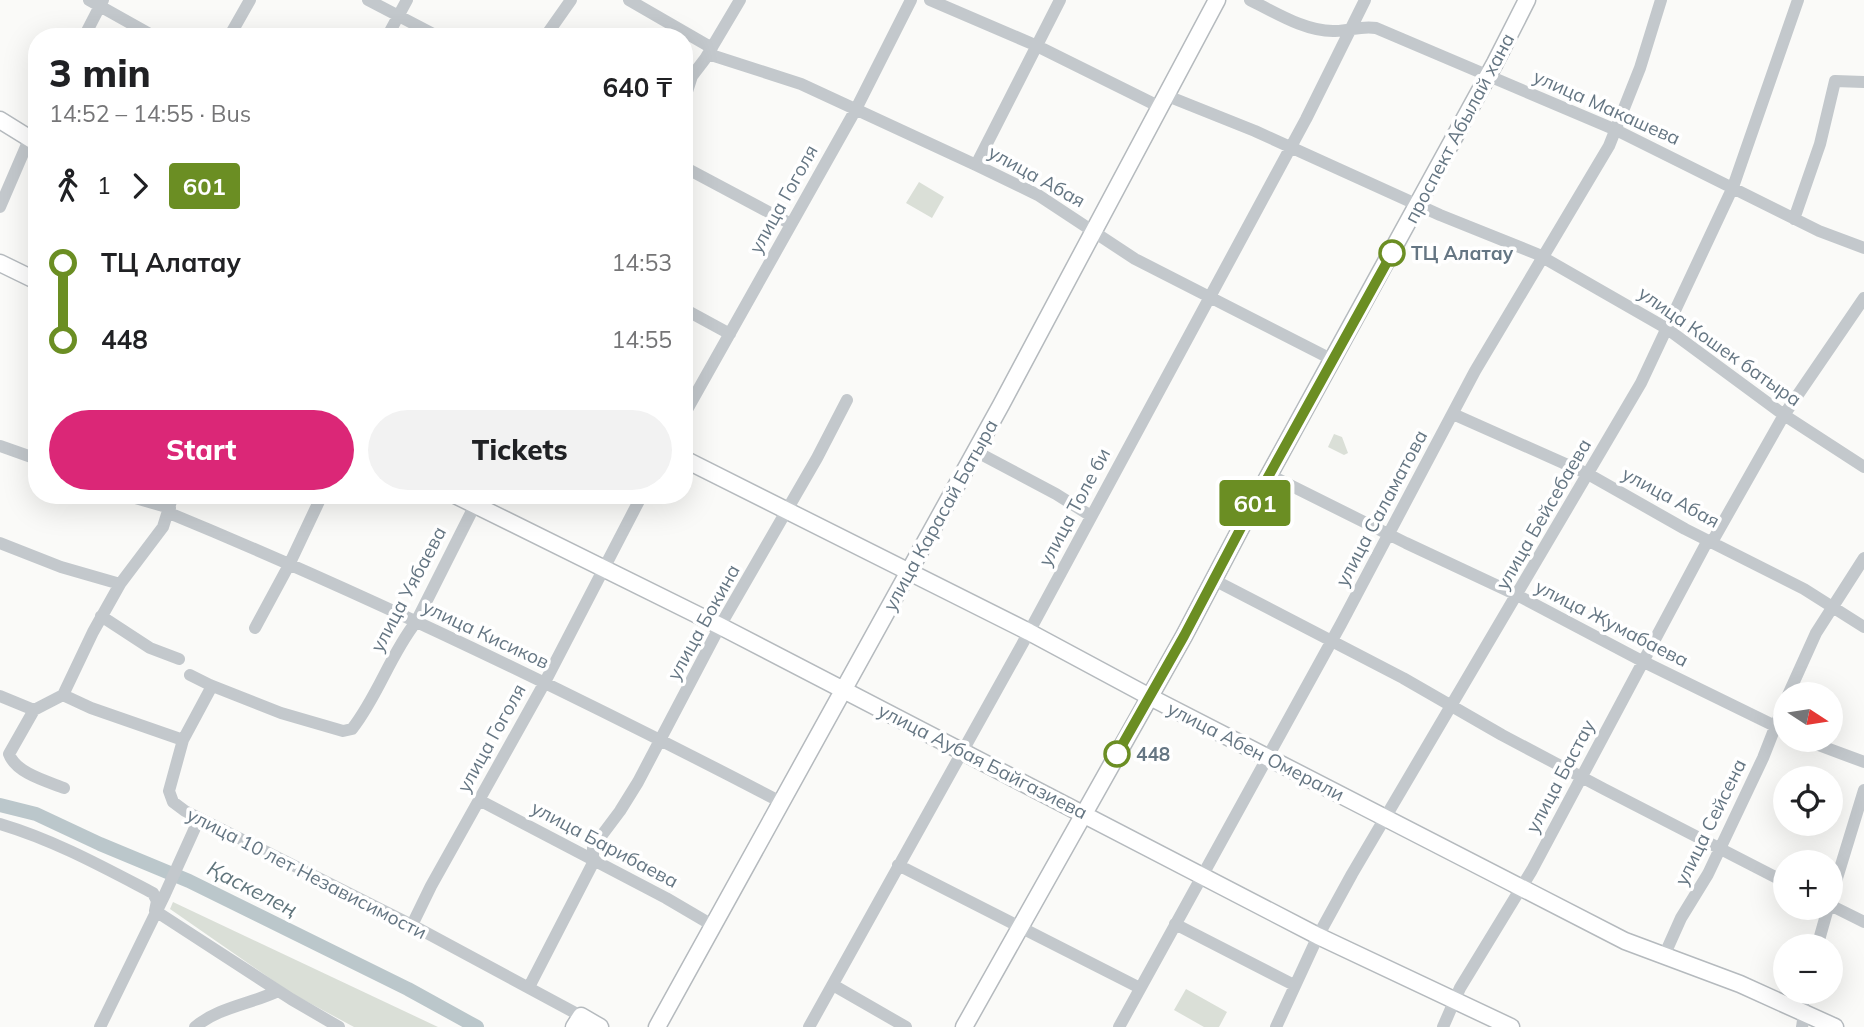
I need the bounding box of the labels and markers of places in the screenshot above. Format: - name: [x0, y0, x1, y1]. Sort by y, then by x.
- marker: ТЦ Алатау: [1379, 240, 1405, 266]
- place label: ТЦ Алатау: [1411, 241, 1514, 265]
- marker: 448: [1104, 741, 1130, 767]
- place label: 448: [1136, 742, 1170, 766]

